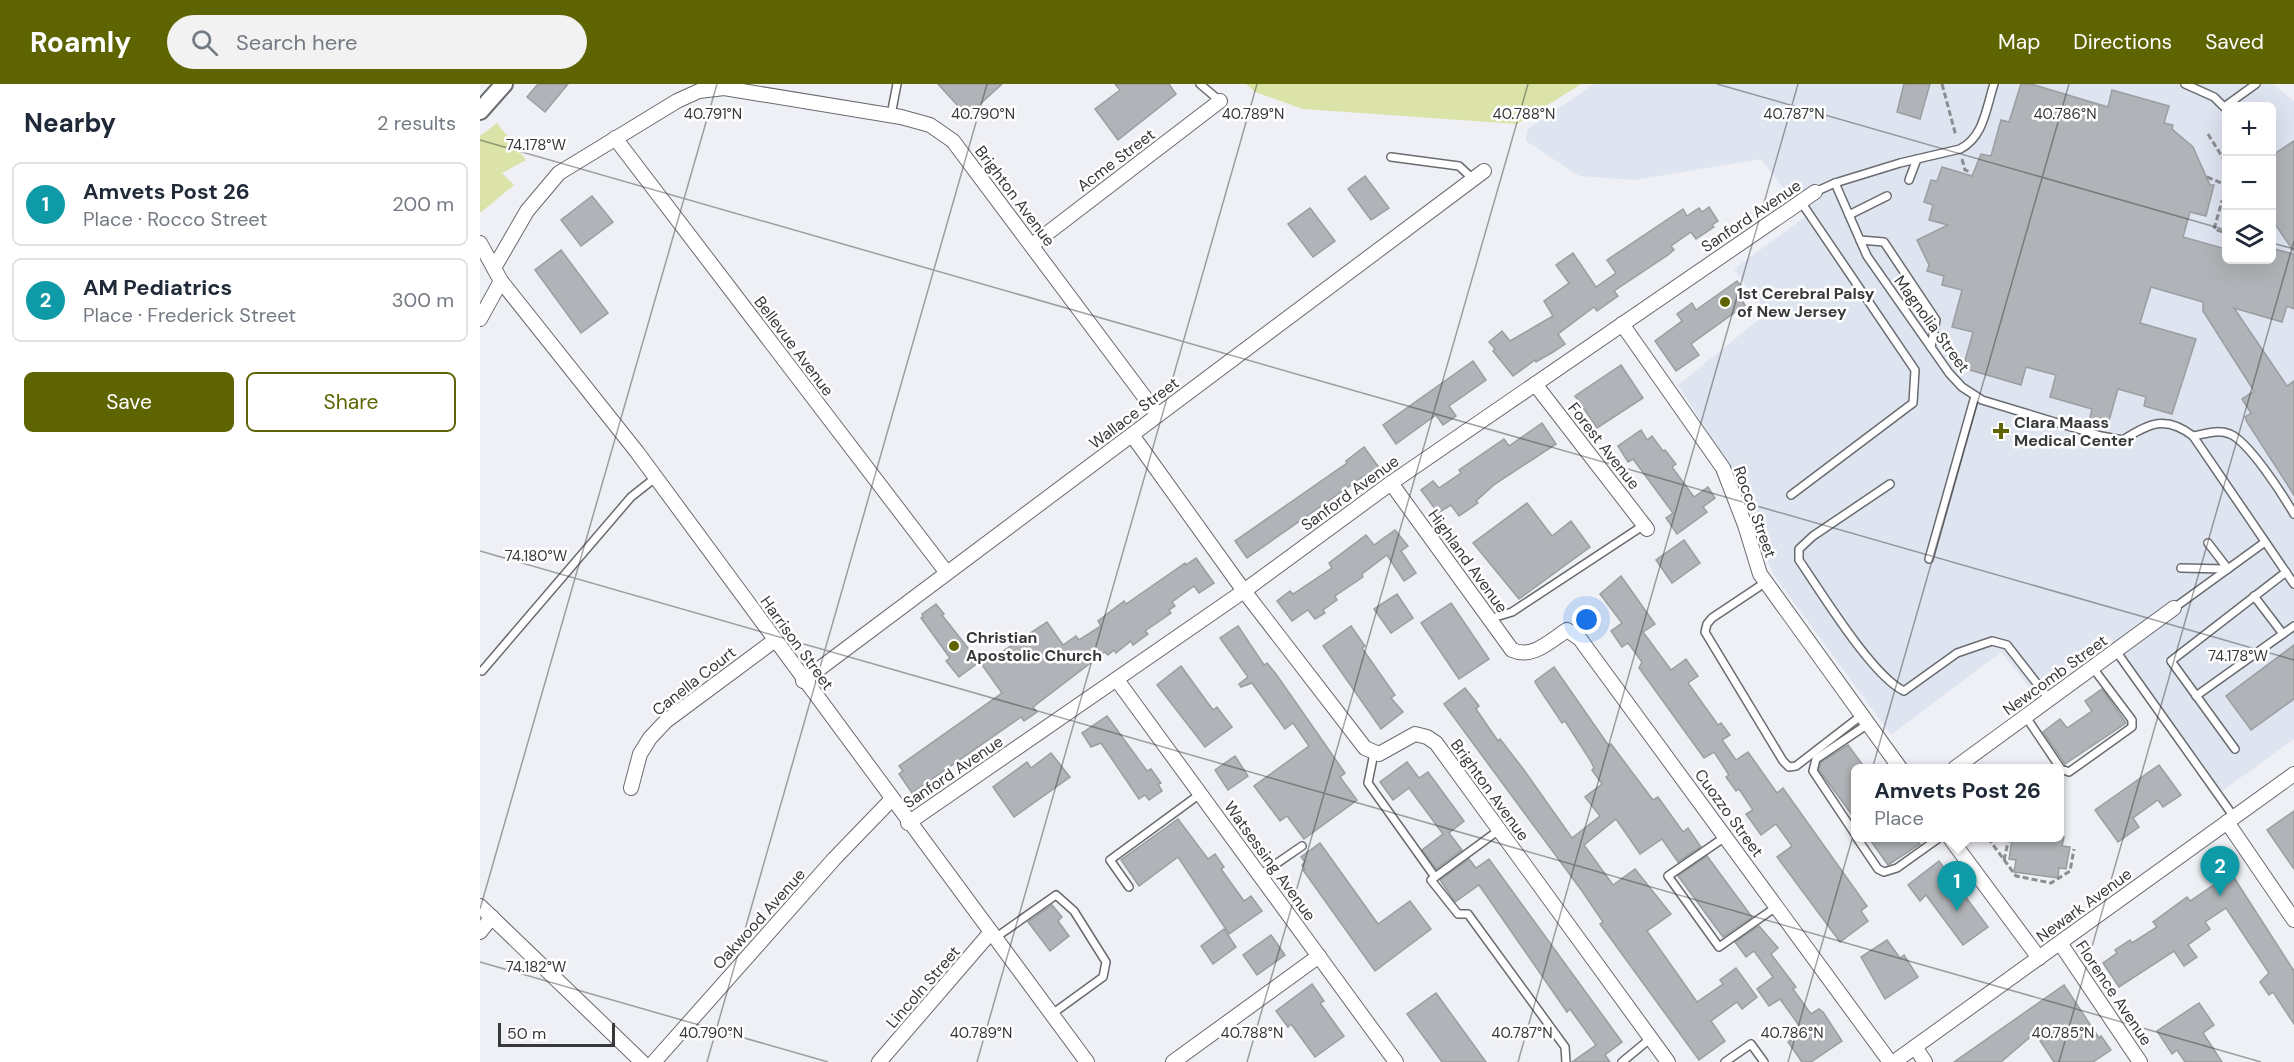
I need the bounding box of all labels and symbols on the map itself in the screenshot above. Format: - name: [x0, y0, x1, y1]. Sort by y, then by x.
- text: 40.791°N: [684, 104, 742, 124]
- text: 40.790°N: [951, 104, 1015, 124]
- text: 40.789°N: [1222, 104, 1284, 124]
- text: 40.788°N: [1493, 104, 1555, 124]
- text: 40.787°N: [1763, 104, 1825, 124]
- text: 40.786°N: [2033, 104, 2097, 124]
- street label: Acme Street: [1073, 124, 1159, 196]
- text: 74.178°W: [506, 135, 567, 155]
- street label: Brighton Avenue: [970, 141, 1060, 251]
- street label: Sanford Avenue: [1697, 175, 1805, 257]
- street label: Magnolia Street: [1890, 271, 1974, 377]
- place label: 1st Cerebral Palsy of New Jersey: [1737, 283, 1875, 322]
- street label: Bellevue Avenue: [750, 292, 838, 400]
- marker: 1st Cerebral Palsy of New Jersey: [1718, 295, 1732, 309]
- street label: Wallace Street: [1085, 372, 1183, 454]
- street label: Forest Avenue: [1563, 398, 1645, 494]
- place label: Clara Maass Medical Center: [2014, 412, 2134, 451]
- marker: Clara Maass Medical Center: [1992, 422, 2010, 440]
- street label: Sanford Avenue: [1297, 450, 1403, 536]
- street label: Rocco Street: [1729, 463, 1781, 561]
- street label: Highland Avenue: [1423, 505, 1513, 617]
- text: 74.180°W: [505, 546, 568, 566]
- street label: Harrison Street: [756, 592, 838, 694]
- your location: [1572, 605, 1601, 634]
- place label: Christian Apostolic Church: [966, 627, 1102, 666]
- street label: Newcomb Street: [1999, 630, 2111, 720]
- marker: Christian Apostolic Church: [947, 639, 961, 653]
- street label: Canella Court: [648, 642, 740, 720]
- text: 74.178°W: [2208, 646, 2269, 666]
- street label: Sanford Avenue: [899, 731, 1007, 813]
- street label: Brighton Avenue: [1446, 735, 1534, 845]
- street label: Cuozzo Street: [1690, 765, 1768, 861]
- street label: Watsessing Avenue: [1219, 797, 1321, 925]
- pin: 2: [2200, 846, 2240, 896]
- pin: 1: [1938, 862, 1976, 911]
- street label: Newark Avenue: [2032, 863, 2136, 947]
- street label: Oakwood Avenue: [708, 864, 810, 974]
- street label: Florence Avenue: [2071, 936, 2157, 1050]
- street label: Lincoln Street: [881, 941, 965, 1033]
- text: 74.182°W: [506, 957, 567, 977]
- scale bar: [498, 1020, 615, 1048]
- text: 40.790°N: [679, 1023, 743, 1043]
- text: 40.789°N: [950, 1023, 1012, 1043]
- text: 40.788°N: [1221, 1023, 1283, 1043]
- text: 40.787°N: [1491, 1023, 1553, 1043]
- text: 40.786°N: [1760, 1023, 1824, 1043]
- text: 40.785°N: [2032, 1023, 2094, 1043]

